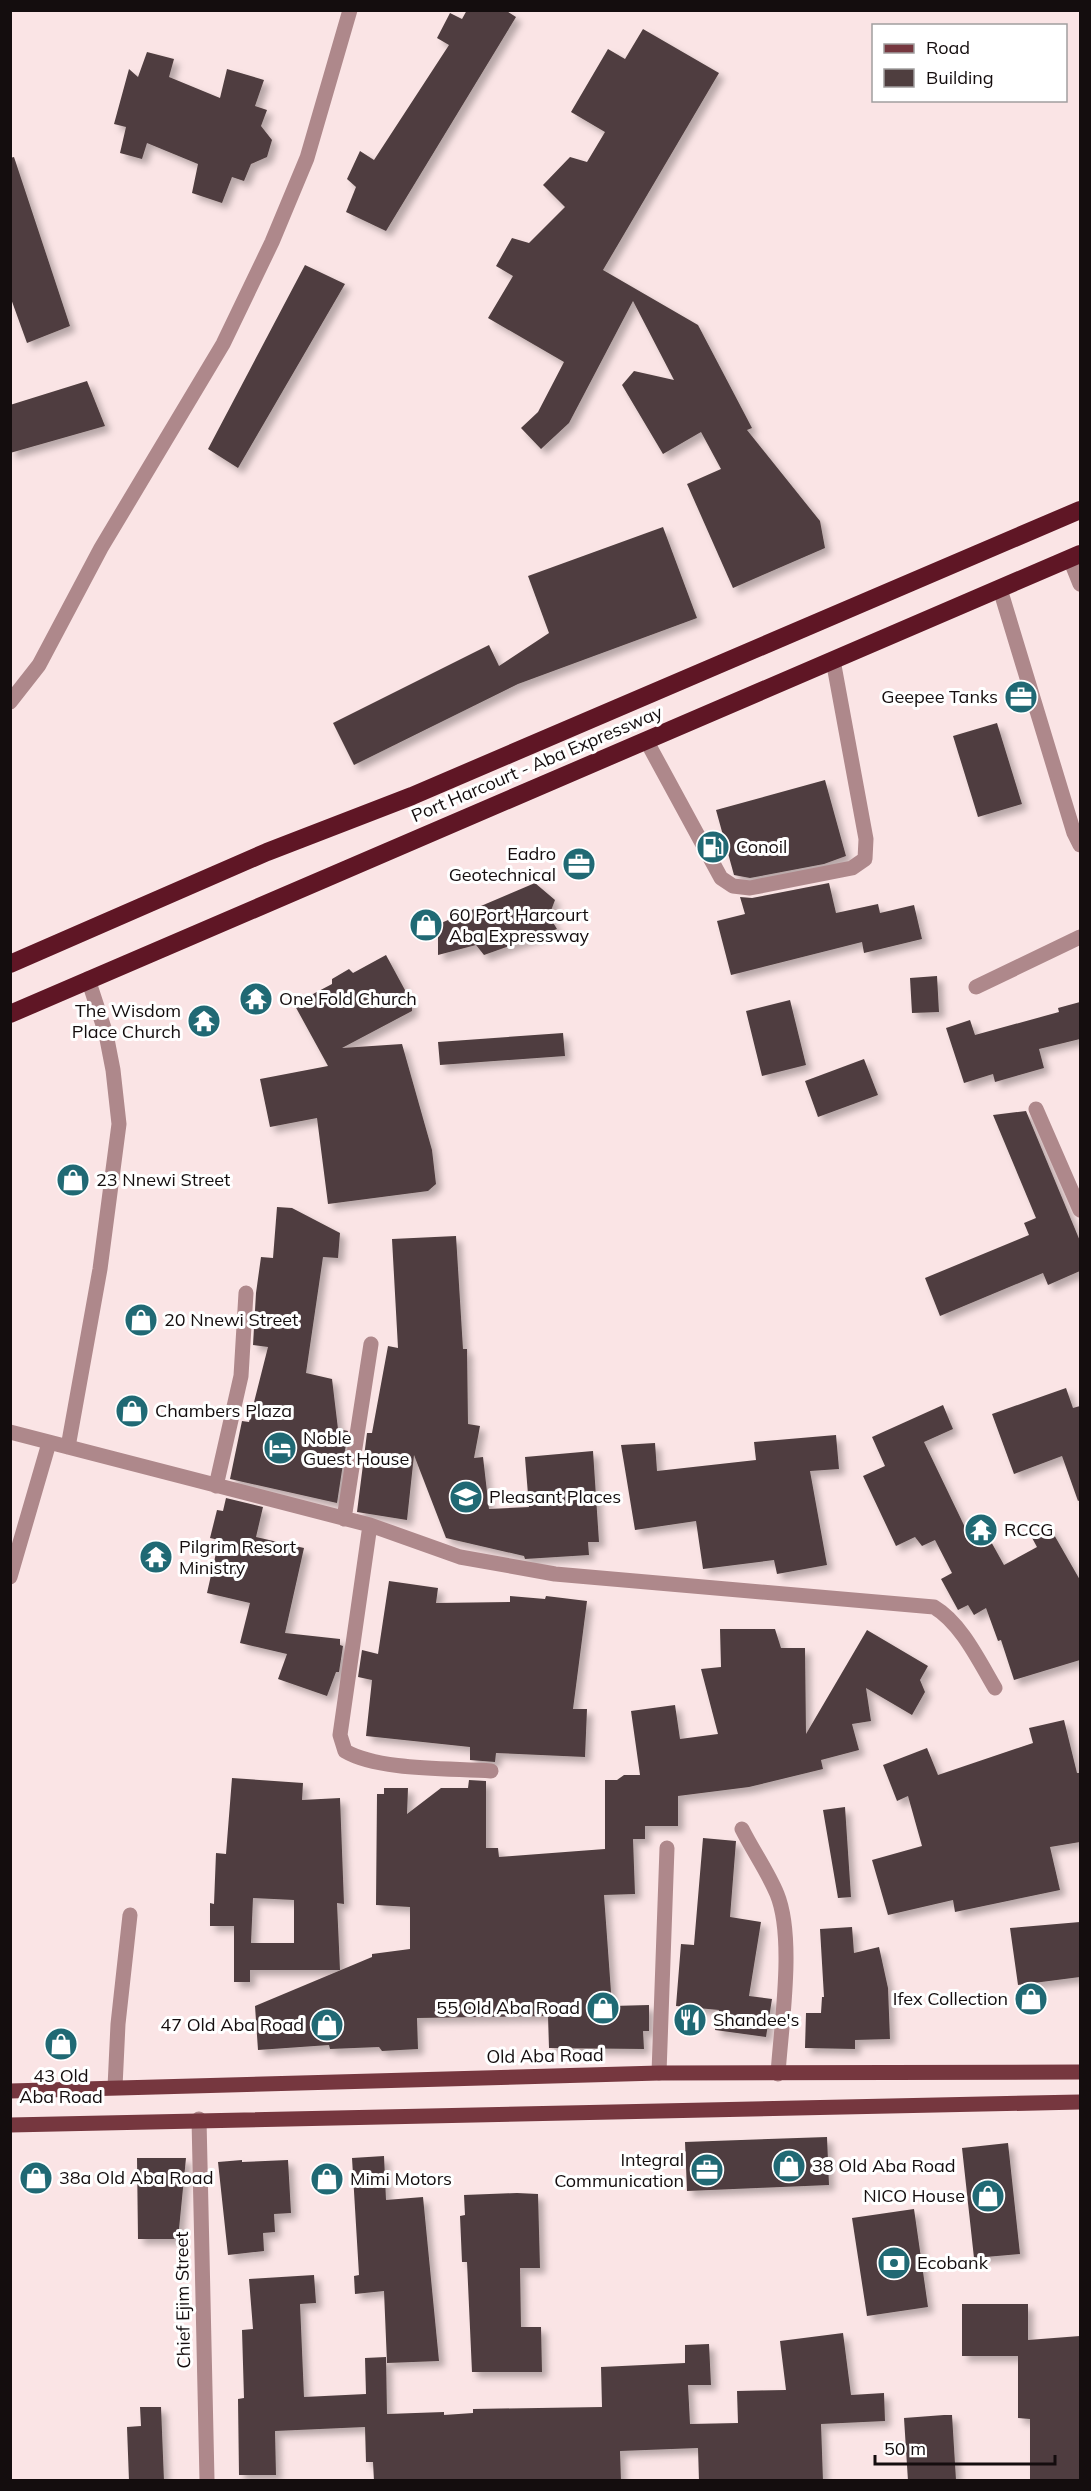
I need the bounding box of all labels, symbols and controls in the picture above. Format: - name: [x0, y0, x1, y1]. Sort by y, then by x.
- legend: [872, 24, 1067, 102]
- text: Road: [926, 36, 970, 59]
- text: Building: [926, 66, 994, 89]
- office icon: Geepee Tanks: [1003, 679, 1039, 715]
- place label: Geepee Tanks: [881, 685, 998, 708]
- street label: Port Harcourt - Aba Expressway: [408, 700, 666, 827]
- fuel station icon: Conoil: [695, 829, 731, 865]
- place label: Conoil: [736, 835, 787, 858]
- place label: Eadro Geotechnical: [449, 842, 556, 886]
- office icon: Eadro Geotechnical: [561, 846, 597, 882]
- place label: 60 Port Harcourt Aba Expressway: [449, 903, 590, 947]
- shop icon: 60 Port Harcourt Aba Expressway: [408, 907, 444, 943]
- temple icon: One Fold Church: [238, 981, 274, 1017]
- place label: One Fold Church: [279, 987, 417, 1010]
- place label: The Wisdom Place Church: [72, 999, 181, 1043]
- temple icon: The Wisdom Place Church: [186, 1003, 222, 1039]
- shop icon: 23 Nnewi Street: [55, 1162, 91, 1198]
- place label: 23 Nnewi Street: [96, 1168, 230, 1191]
- shop icon: 20 Nnewi Street: [123, 1302, 159, 1338]
- place label: 20 Nnewi Street: [164, 1308, 298, 1331]
- shop icon: Chambers Plaza: [114, 1393, 150, 1429]
- place label: Chambers Plaza: [155, 1399, 292, 1422]
- place label: Noble Guest House: [303, 1426, 409, 1470]
- hotel icon: Noble Guest House: [262, 1430, 298, 1466]
- school or university icon: Pleasant Places: [448, 1479, 484, 1515]
- place label: Pleasant Places: [489, 1485, 621, 1508]
- temple icon: RCCG: [963, 1512, 999, 1548]
- place label: RCCG: [1004, 1518, 1053, 1541]
- place label: Pilgrim Resort Ministry: [179, 1535, 296, 1579]
- temple icon: Pilgrim Resort Ministry: [138, 1539, 174, 1575]
- shop icon: Ifex Collection: [1013, 1981, 1049, 2017]
- place label: Ifex Collection: [893, 1987, 1008, 2010]
- shop icon: 55 Old Aba Road: [585, 1990, 621, 2026]
- place label: 55 Old Aba Road: [436, 1996, 580, 2019]
- restaurant icon: Shandee's: [672, 2002, 708, 2038]
- shop icon: 47 Old Aba Road: [309, 2007, 345, 2043]
- place label: Shandee's: [713, 2008, 799, 2031]
- place label: 47 Old Aba Road: [160, 2013, 304, 2036]
- shop icon: 43 Old Aba Road: [43, 2026, 79, 2062]
- street label: Old Aba Road: [486, 2043, 604, 2068]
- place label: 43 Old Aba Road: [19, 2064, 103, 2108]
- place label: Integral Communication: [554, 2148, 684, 2192]
- shop icon: 38 Old Aba Road: [771, 2148, 807, 2184]
- office icon: Integral Communication: [689, 2152, 725, 2188]
- place label: 38 Old Aba Road: [812, 2154, 956, 2177]
- shop icon: 38a Old Aba Road: [18, 2160, 54, 2196]
- shop icon: Mimi Motors: [309, 2161, 345, 2197]
- place label: 38a Old Aba Road: [59, 2166, 213, 2189]
- place label: Mimi Motors: [350, 2167, 452, 2190]
- shop icon: NICO House: [970, 2178, 1006, 2214]
- place label: NICO House: [863, 2184, 965, 2207]
- street label: Chief Ejim Street: [170, 2231, 195, 2369]
- bank icon: Ecobank: [876, 2245, 912, 2281]
- place label: Ecobank: [917, 2251, 989, 2274]
- scale bar: [875, 2428, 1055, 2466]
- text: 50 m: [884, 2437, 926, 2460]

